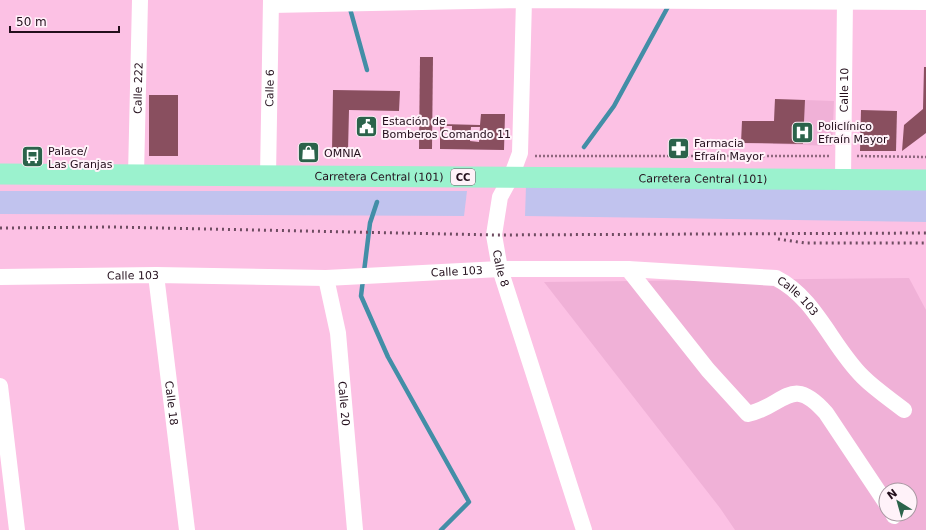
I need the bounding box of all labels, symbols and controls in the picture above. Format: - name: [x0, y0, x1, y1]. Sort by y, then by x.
- scale bar: [10, 8, 119, 34]
- text: 50 m: [16, 15, 47, 29]
- street label: Calle 222: [131, 62, 145, 114]
- street label: Calle 10: [837, 68, 851, 112]
- street label: Calle 6: [263, 69, 276, 107]
- public building icon: Estación de Bomberos Comando 11: [353, 114, 379, 140]
- place label: Estación de Bomberos Comando 11: [382, 115, 511, 141]
- hospital icon: Policlínico Efraín Mayor: [790, 119, 816, 145]
- place label: Policlínico Efraín Mayor: [818, 120, 888, 146]
- pharmacy icon: Farmacia Efraín Mayor: [666, 136, 692, 162]
- place label: Farmacia Efraín Mayor: [694, 137, 764, 163]
- shop icon: OMNIA: [296, 140, 322, 166]
- bus stop icon: Palace/ Las Granjas: [20, 144, 46, 170]
- place label: Palace/ Las Granjas: [48, 145, 113, 171]
- place label: OMNIA: [324, 147, 362, 160]
- road number: CC: [451, 169, 475, 185]
- street label: Carretera Central (101): [314, 170, 444, 183]
- street label: Carretera Central (101): [638, 172, 768, 185]
- street label: Calle 8: [490, 249, 512, 289]
- street label: Calle 103: [431, 263, 483, 279]
- street label: Calle 103: [107, 268, 159, 282]
- street label: Calle 103: [775, 274, 821, 318]
- street label: Calle 18: [162, 380, 181, 426]
- street label: Calle 20: [336, 381, 352, 426]
- north arrow: [878, 482, 918, 522]
- text: N: [885, 486, 900, 502]

